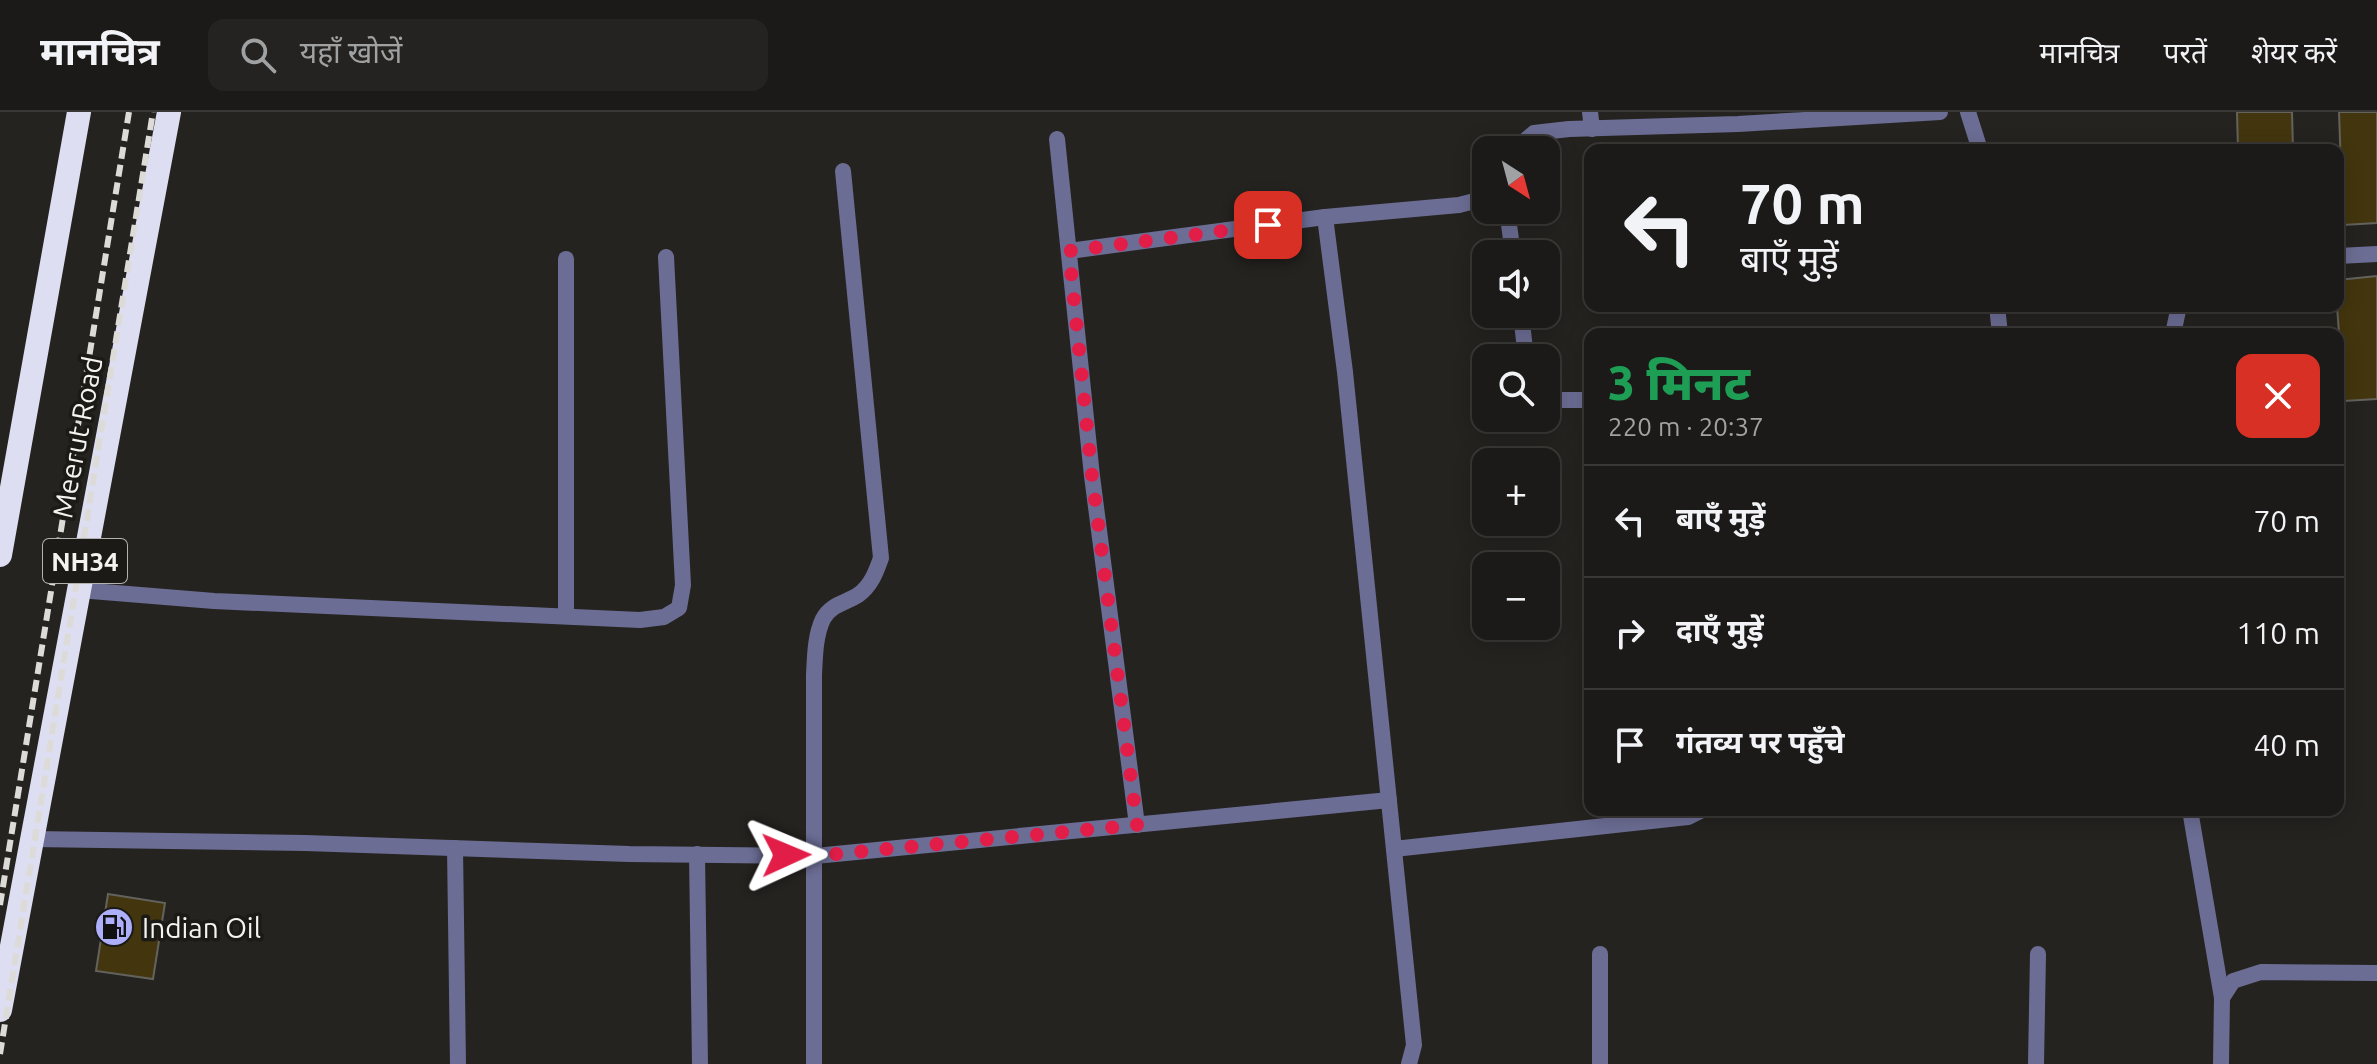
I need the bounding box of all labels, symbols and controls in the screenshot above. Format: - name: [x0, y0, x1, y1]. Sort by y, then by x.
- search box: [208, 19, 768, 91]
- text: मानचित्र: [40, 30, 160, 72]
- icon: search: [236, 33, 280, 77]
- text: यहाँ खोजें: [300, 35, 402, 69]
- text: मानचित्र: [2040, 37, 2120, 68]
- text: परतें: [2164, 37, 2207, 68]
- text: शेयर करें: [2251, 37, 2337, 68]
- north arrow: [1472, 136, 1560, 224]
- map controls: [1472, 136, 1560, 640]
- text: 70 m: [1740, 172, 1865, 235]
- icon: left: [1608, 176, 1712, 280]
- pin: [1234, 191, 1302, 259]
- icon: arrive: [1246, 203, 1290, 247]
- text: बाएँ मुड़ें: [1740, 238, 1839, 279]
- button: sound: [1472, 240, 1560, 328]
- button: search: [1472, 344, 1560, 432]
- street label: Meerut Road: [46, 354, 108, 520]
- button: close: [2236, 354, 2320, 438]
- text: 3 मिनट: [1608, 355, 1750, 409]
- text: 220 m · 20:37: [1608, 412, 1764, 441]
- button: +: [1472, 448, 1560, 536]
- icon: left: [1608, 499, 1652, 543]
- text: बाएँ मुड़ें: [1676, 501, 1765, 535]
- text: 70 m: [2253, 504, 2320, 538]
- road number: NH34: [43, 539, 127, 583]
- button: −: [1472, 552, 1560, 640]
- icon: right: [1608, 611, 1652, 655]
- text: दाएँ मुड़ें: [1676, 613, 1764, 647]
- text: 110 m: [2236, 616, 2320, 650]
- icon: arrive: [1608, 723, 1652, 767]
- text: गंतव्य पर पहुँचे: [1676, 725, 1844, 759]
- text: 40 m: [2253, 728, 2320, 762]
- position arrow: [744, 813, 828, 897]
- fuel station icon: Indian Oil: [93, 906, 135, 948]
- place label: Indian Oil: [142, 912, 261, 943]

